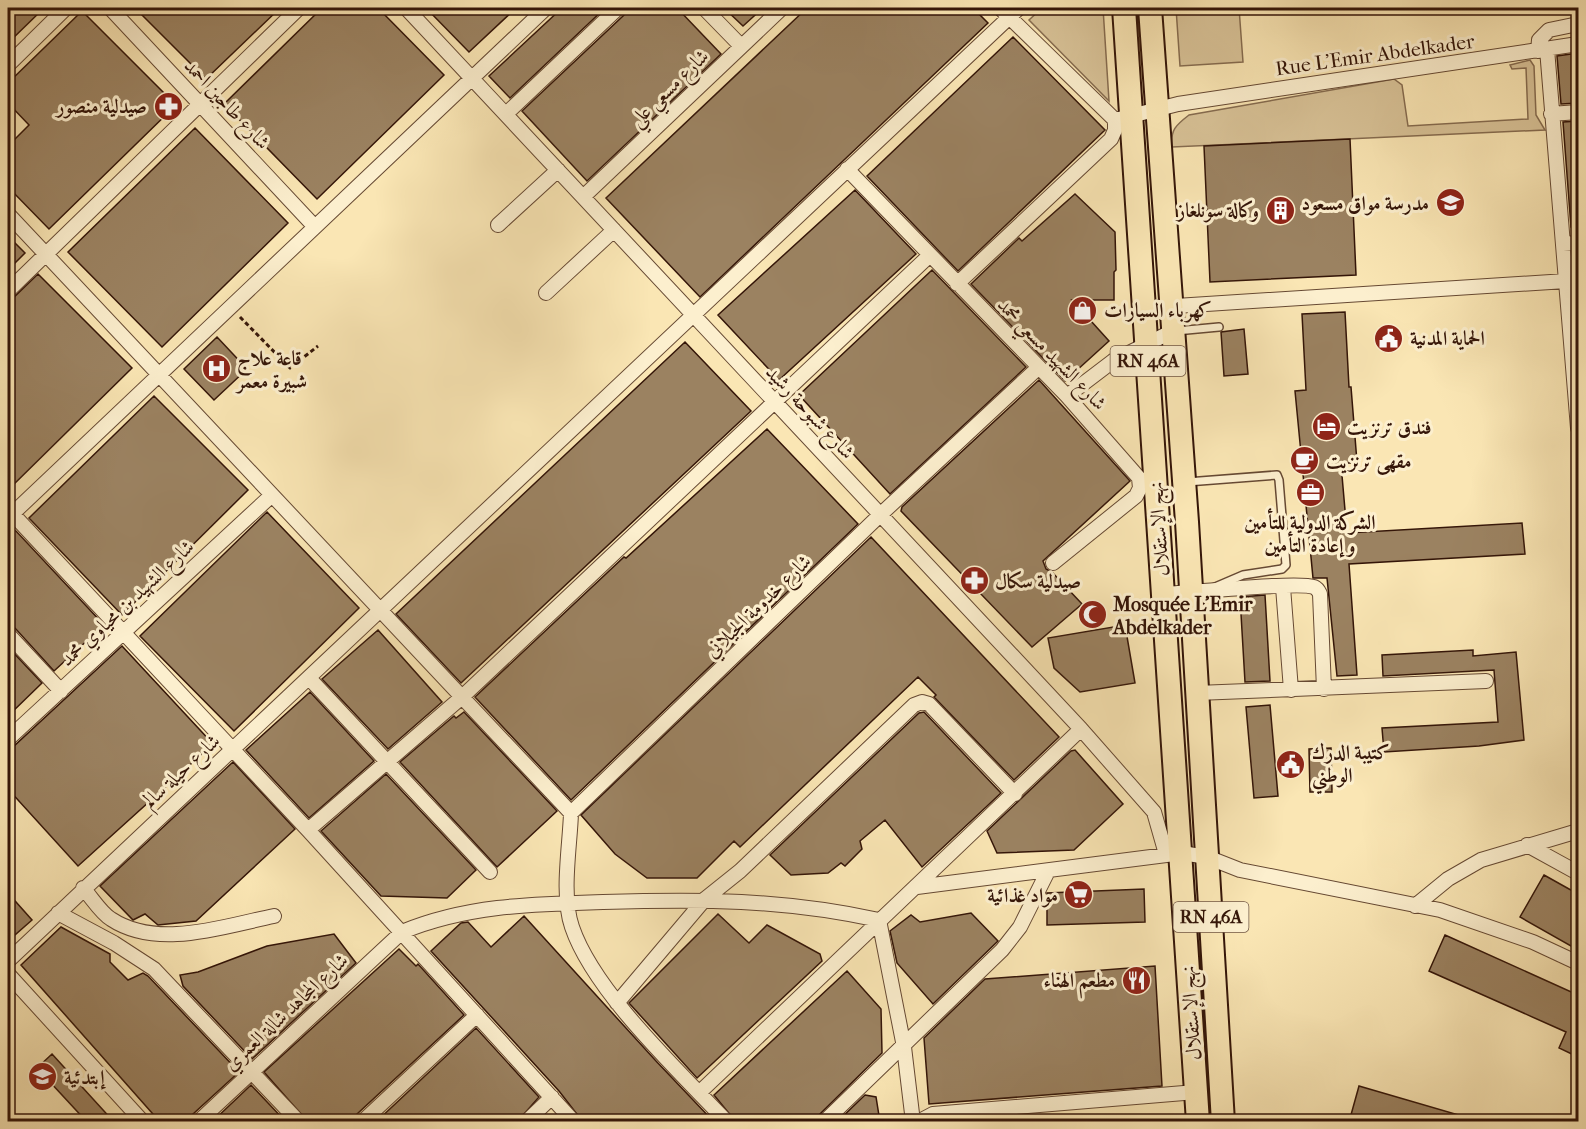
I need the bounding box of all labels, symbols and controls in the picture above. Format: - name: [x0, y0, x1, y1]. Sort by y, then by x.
- street label: Rue L'Emir Abdelkader: [1274, 30, 1476, 80]
- street label: شارع مسعي علي: [625, 45, 719, 137]
- street label: شارع طاجين احمد: [175, 54, 275, 158]
- pharmacy icon: صيدلية منصور: [152, 90, 184, 122]
- place label: صيدلية منصور: [55, 95, 147, 119]
- school or university icon: مدرسة مواق مسعود: [1434, 187, 1466, 219]
- place label: مدرسة مواق مسعود: [1301, 192, 1429, 216]
- building icon: وكالة سونلغاز: [1264, 194, 1296, 226]
- place label: وكالة سونلغاز: [1175, 199, 1259, 223]
- street label: شارع الشهيد مسعي محمد: [988, 293, 1111, 420]
- shop icon: كهرباء السيارات: [1067, 294, 1099, 326]
- place label: كهرباء السيارات: [1104, 299, 1212, 323]
- public building icon: الحماية المدنية: [1373, 322, 1405, 354]
- place label: الحماية المدنية: [1410, 327, 1485, 351]
- road number: RN 46A: [1110, 346, 1186, 376]
- place label: قاعة علاج شبيرة معمر: [235, 347, 307, 394]
- hospital icon: قاعة علاج شبيرة معمر: [200, 353, 232, 385]
- street label: شارع شبوحة رشيد: [756, 360, 859, 468]
- hotel icon: فندق ترنزيت: [1310, 411, 1342, 443]
- place label: فندق ترنزيت: [1347, 416, 1432, 440]
- cafe icon: مقهى ترنزيت: [1289, 445, 1321, 477]
- place label: مقهى ترنزيت: [1326, 450, 1411, 475]
- office icon: الشركة الدولية للتأمين و إعادة التأمين: [1294, 476, 1326, 508]
- street label: نهج الإستقلال: [1144, 481, 1180, 577]
- place label: الشركة الدولية للتأمين و إعادة التأمين: [1244, 508, 1376, 558]
- street label: شارع الشهيد بن محياوي محمد: [55, 535, 203, 675]
- street label: شارع خدومة الجيلاني: [700, 550, 820, 667]
- pharmacy icon: صيدلية سكال: [958, 565, 990, 597]
- place label: صيدلية سكال: [995, 570, 1081, 593]
- place label: Mosquée L'Emir Abdelkader: [1111, 593, 1253, 639]
- mosque icon: Mosquée L'Emir Abdelkader: [1076, 599, 1108, 631]
- street label: شارع حيلة سالم: [137, 729, 229, 817]
- place label: كتيبة الدرك الوطني: [1312, 741, 1390, 795]
- public building icon: كتيبة الدرك الوطني: [1275, 748, 1307, 780]
- supermarket icon: مواد غذائية: [1063, 879, 1095, 911]
- place label: مواد غذائية: [987, 884, 1058, 908]
- road number: RN 46A: [1174, 902, 1248, 932]
- street label: شارع المجاهد شالة العمري: [219, 949, 357, 1080]
- restaurant icon: مطعم الهناء: [1120, 964, 1152, 996]
- street label: نهج الإستقلال: [1176, 965, 1212, 1061]
- place label: مطعم الهناء: [1043, 969, 1115, 999]
- school or university icon: إبتدئية: [27, 1061, 59, 1093]
- place label: إبتدئية: [64, 1066, 106, 1090]

